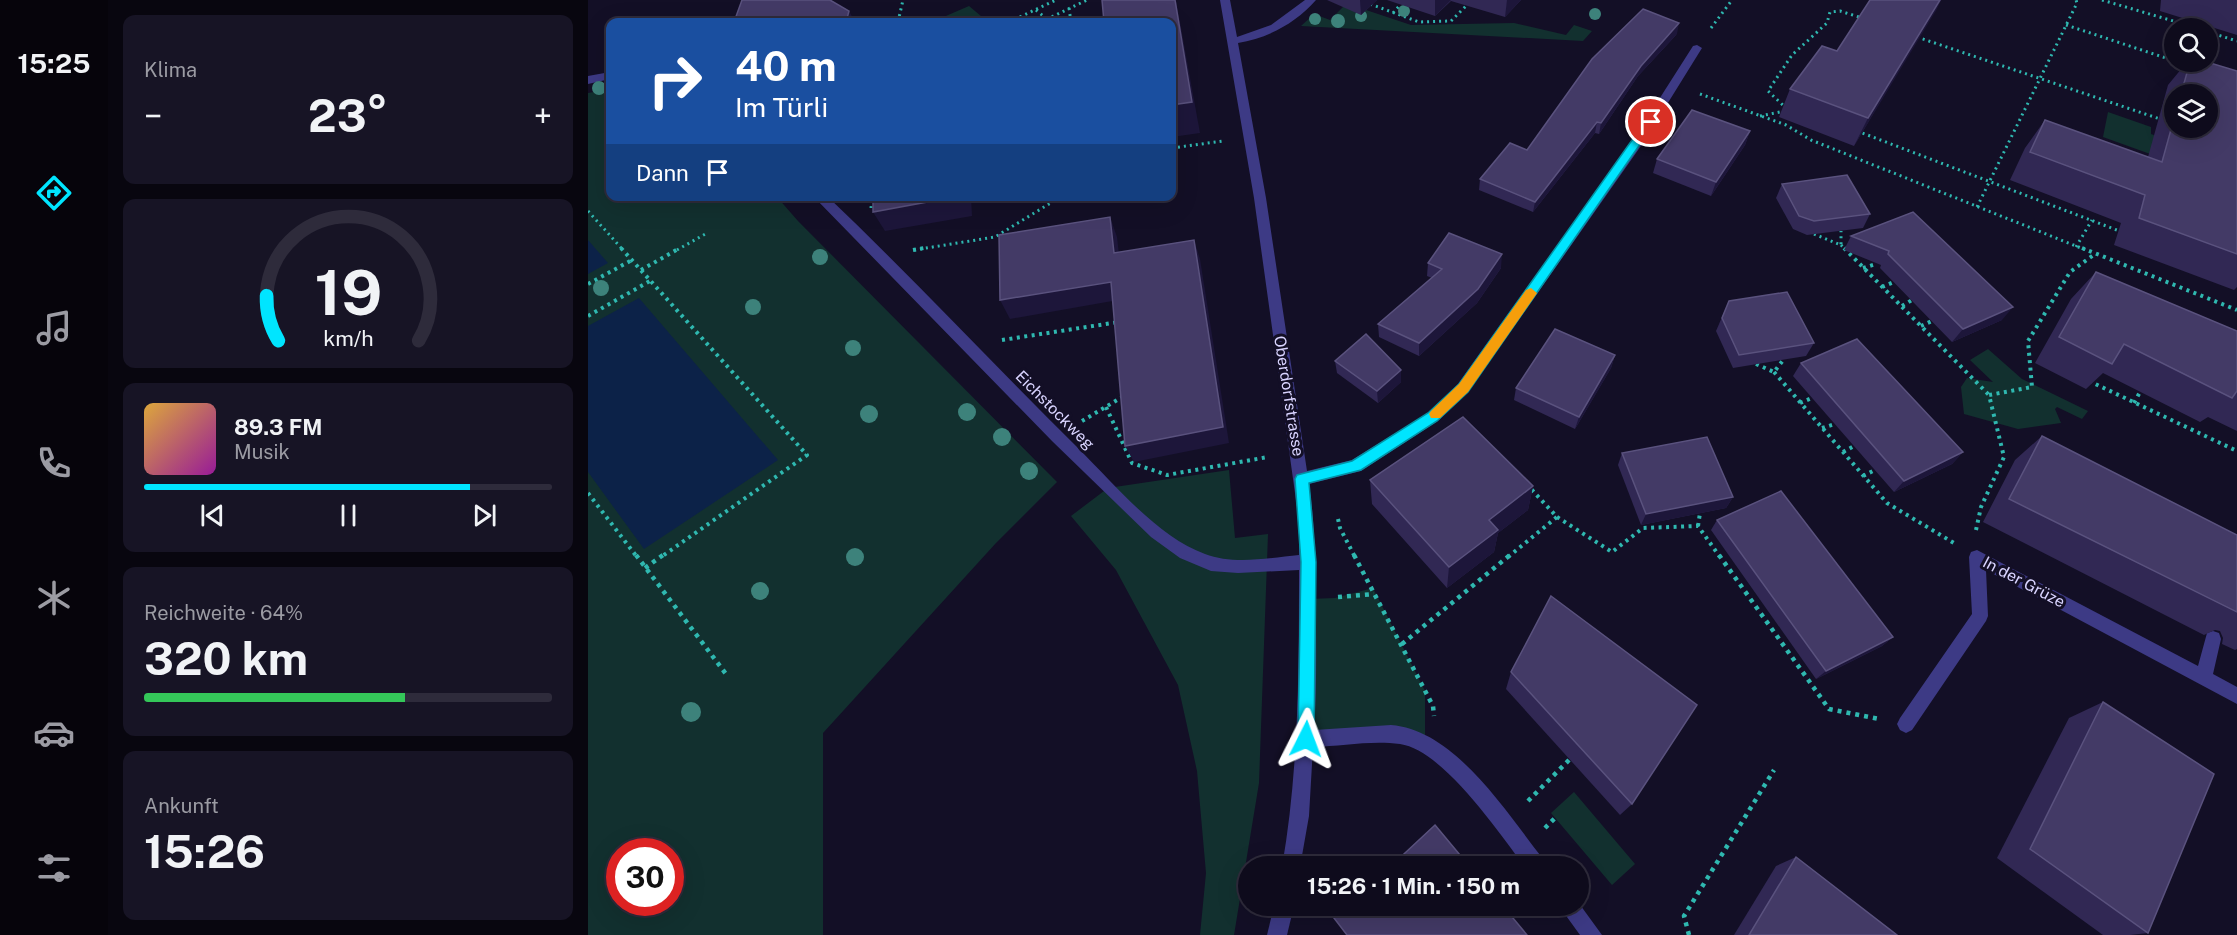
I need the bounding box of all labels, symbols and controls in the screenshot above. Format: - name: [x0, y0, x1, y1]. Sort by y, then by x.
- map controls: [2164, 18, 2218, 138]
- button: search: [2164, 18, 2218, 72]
- text: 40 m: [735, 41, 837, 90]
- icon: right: [636, 42, 714, 120]
- text: 15:25: [18, 47, 90, 79]
- text: Klima: [144, 58, 197, 82]
- button: layers: [2164, 84, 2218, 138]
- text: 23°: [308, 89, 388, 142]
- text: Im Türli: [735, 91, 828, 123]
- pin: [1625, 96, 1676, 147]
- text: −: [144, 97, 162, 135]
- text: +: [534, 97, 552, 135]
- icon: arrive: [1634, 105, 1667, 138]
- icon: arrive: [701, 156, 734, 189]
- text: Dann: [636, 160, 689, 186]
- icon: directions: [33, 172, 75, 214]
- text: 19: [314, 256, 382, 329]
- icon: music: [33, 307, 75, 349]
- text: km/h: [323, 326, 373, 351]
- street label: Oberdorfstrasse: [1270, 334, 1308, 458]
- street label: Eichstockweg: [1012, 367, 1098, 453]
- text: 89.3 FM: [234, 414, 322, 440]
- text: Musik: [234, 440, 290, 464]
- icon: phone: [33, 442, 75, 484]
- icon: previous: [196, 499, 229, 532]
- icon: pause: [332, 499, 365, 532]
- icon: next: [468, 499, 501, 532]
- street label: In der Grüze: [1980, 552, 2068, 612]
- icon: climate: [33, 577, 75, 619]
- text: Reichweite · 64%: [144, 601, 303, 625]
- text: 320 km: [144, 632, 308, 685]
- position arrow: [1274, 707, 1338, 771]
- icon: car: [33, 712, 75, 754]
- text: Ankunft: [144, 794, 219, 818]
- text: 15:26: [144, 825, 265, 878]
- speed limit sign: 30: [606, 838, 684, 916]
- icon: filters: [33, 847, 75, 889]
- text: 15:26 · 1 Min. · 150 m: [1307, 873, 1520, 899]

